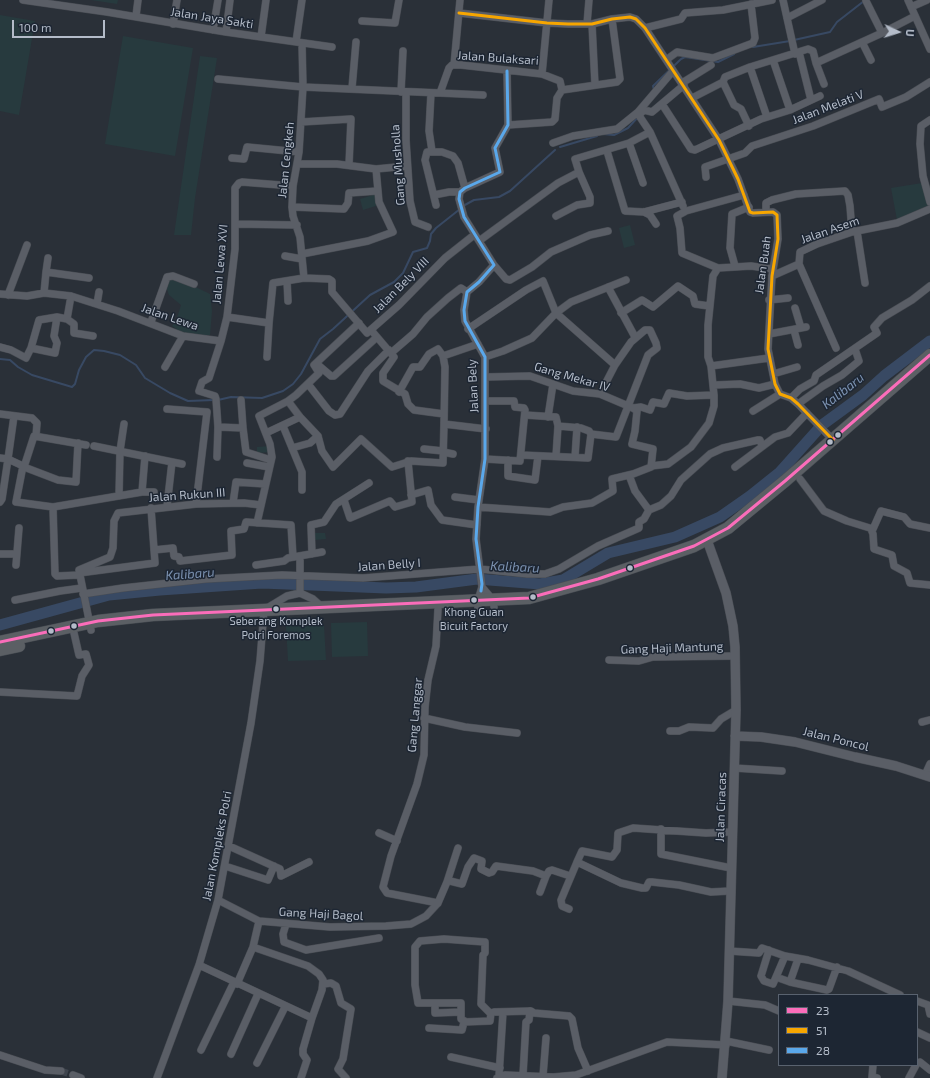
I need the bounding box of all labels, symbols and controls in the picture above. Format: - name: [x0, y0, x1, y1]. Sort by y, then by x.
- street label: Jalan Jaya Sakti: [170, 4, 254, 32]
- scale bar: [14, 12, 107, 38]
- north arrow: [878, 12, 918, 52]
- text: 100 m: [19, 20, 51, 34]
- text: U: [904, 29, 917, 37]
- street label: Jalan Bulaksari: [457, 48, 539, 68]
- street label: Jalan Melati V: [790, 87, 866, 127]
- street label: Jalan Cengkeh: [275, 121, 297, 199]
- street label: Gang Musholla: [388, 124, 408, 206]
- street label: Jalan Asem: [799, 213, 861, 247]
- street label: Jalan Lewa XVI: [209, 224, 231, 304]
- street label: Jalan Buah: [752, 235, 774, 295]
- street label: Jalan Bely VIII: [370, 254, 432, 316]
- street label: Jalan Lewa: [140, 301, 200, 333]
- street label: Jalan Bely: [464, 359, 482, 413]
- street label: Gang Mekar IV: [532, 359, 612, 395]
- water label: Kalibaru: [819, 370, 867, 412]
- unlabelled marker: [833, 430, 843, 440]
- unlabelled marker: [825, 437, 835, 447]
- street label: Jalan Rukun III: [148, 485, 226, 505]
- street label: Jalan Belly I: [357, 556, 421, 574]
- water label: Kalibaru: [490, 558, 540, 576]
- unlabelled marker: [625, 563, 635, 573]
- water label: Kalibaru: [165, 564, 215, 584]
- unlabelled marker: [528, 592, 538, 602]
- marker: Khong Guan Bicuit Factory: [469, 595, 479, 605]
- marker: Seberang Komplek Polri Foremos: [271, 604, 281, 614]
- place label: Khong Guan Bicuit Factory: [440, 605, 508, 631]
- place label: Seberang Komplek Polri Foremos: [229, 614, 323, 640]
- unlabelled marker: [69, 621, 79, 631]
- unlabelled marker: [46, 626, 56, 636]
- street label: Gang Haji Mantung: [620, 639, 724, 657]
- street label: Gang Langgar: [405, 677, 425, 753]
- street label: Jalan Poncol: [802, 724, 870, 754]
- street label: Jalan Ciracas: [713, 772, 729, 842]
- street label: Jalan Kompleks Polri: [199, 790, 235, 902]
- street label: Gang Haji Bagol: [278, 905, 364, 923]
- legend: [778, 994, 918, 1066]
- text: 23: [816, 1003, 829, 1017]
- text: 51: [816, 1023, 827, 1037]
- text: 28: [816, 1043, 830, 1057]

